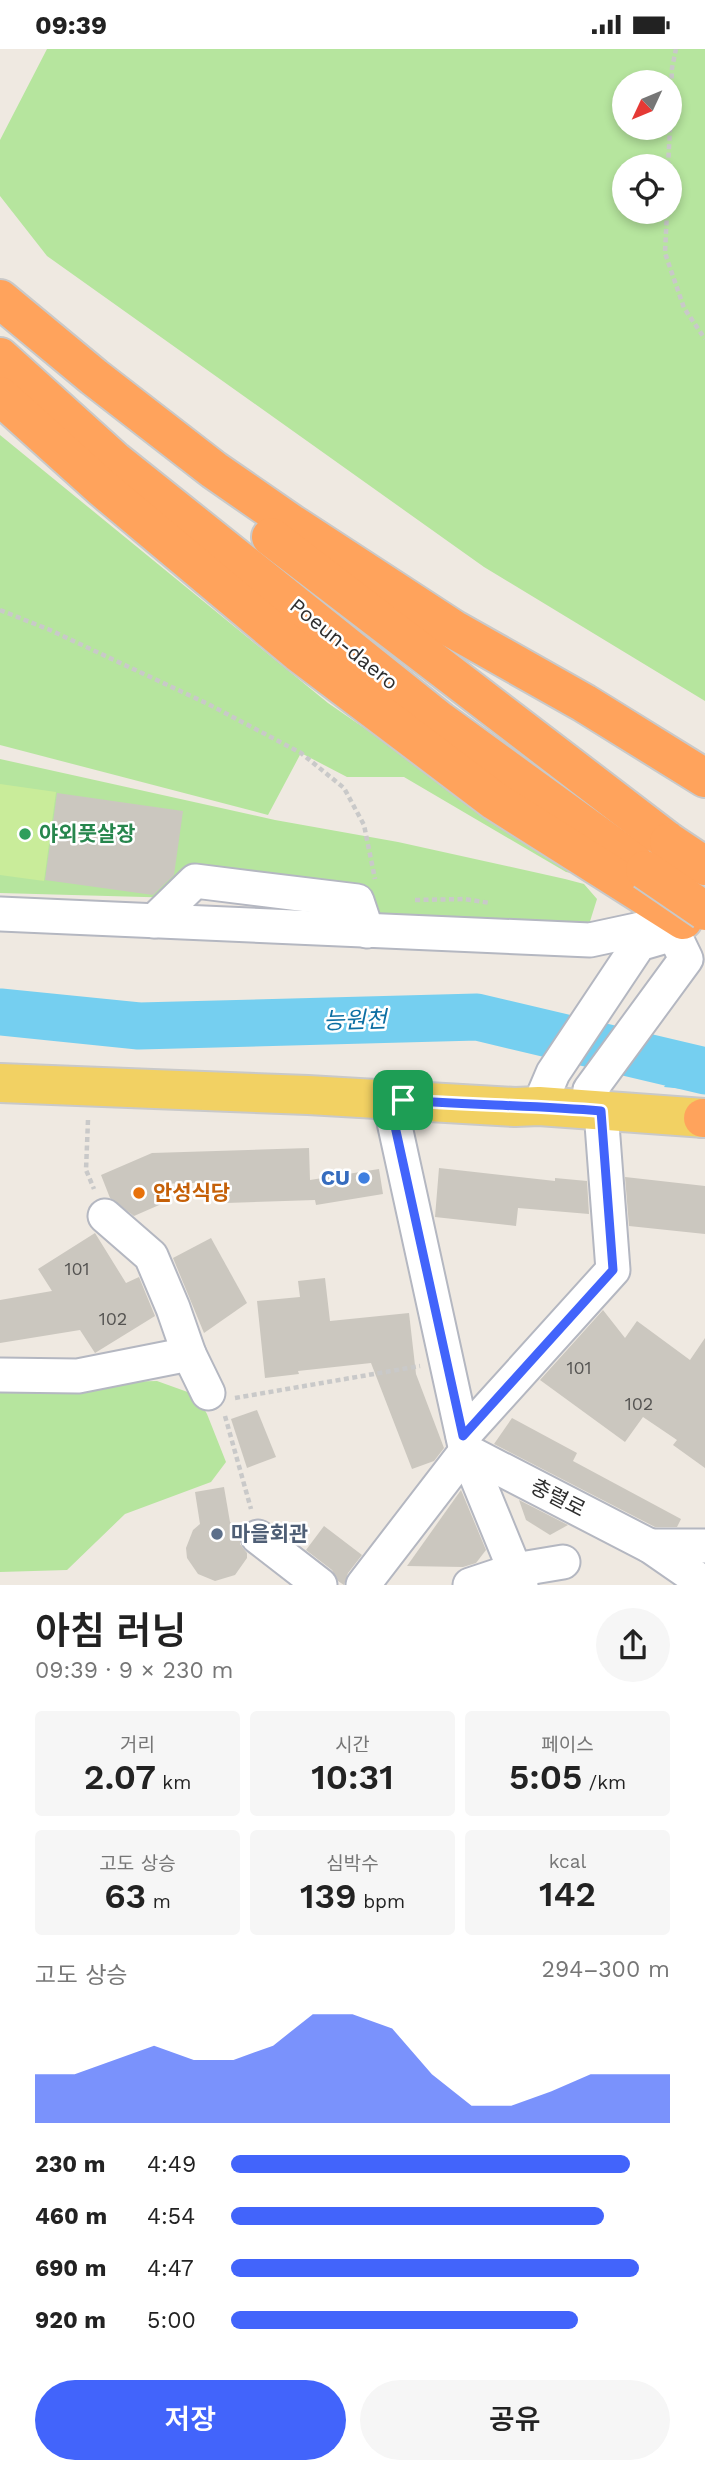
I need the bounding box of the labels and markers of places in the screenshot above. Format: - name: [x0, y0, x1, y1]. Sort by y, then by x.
- place label: 야외풋살장: [39, 821, 136, 846]
- marker: 야외풋살장: [17, 826, 33, 842]
- pin: [373, 1070, 433, 1130]
- place label: CU: [321, 1165, 350, 1190]
- marker: CU: [356, 1170, 372, 1186]
- place label: 안성식당: [153, 1180, 230, 1205]
- marker: 안성식당: [131, 1185, 147, 1201]
- place label: 마을회관: [231, 1521, 308, 1546]
- marker: 마을회관: [209, 1526, 225, 1542]

